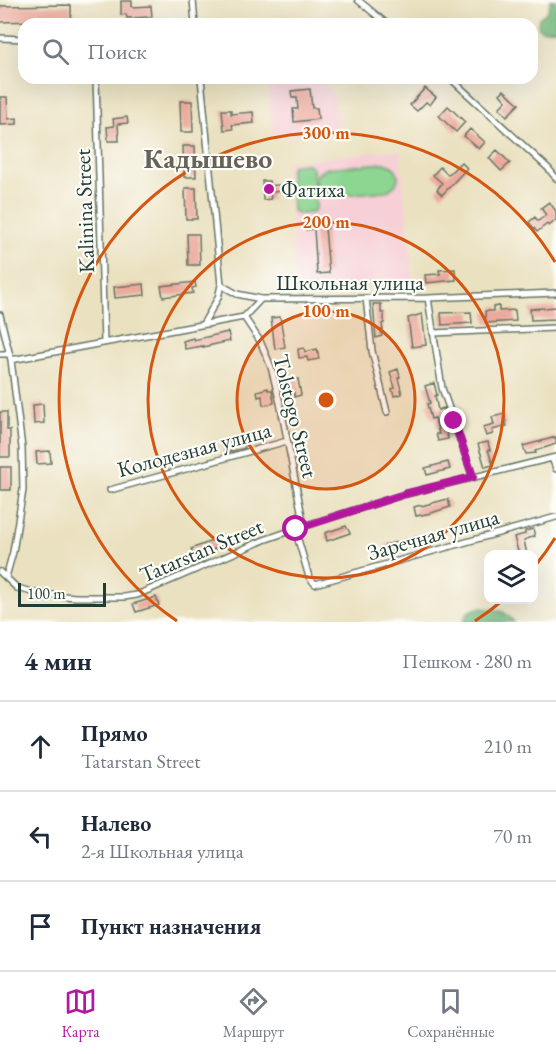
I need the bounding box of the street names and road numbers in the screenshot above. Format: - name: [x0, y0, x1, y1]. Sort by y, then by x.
- street label: Kalinina Street: [68, 148, 101, 274]
- street label: Школьная улица: [276, 268, 424, 297]
- street label: Tolstogo Street: [266, 351, 325, 481]
- street label: Колодезная улица: [114, 415, 275, 484]
- street label: Заречная улица: [364, 502, 503, 567]
- street label: Tatarstan Street: [135, 511, 267, 589]

